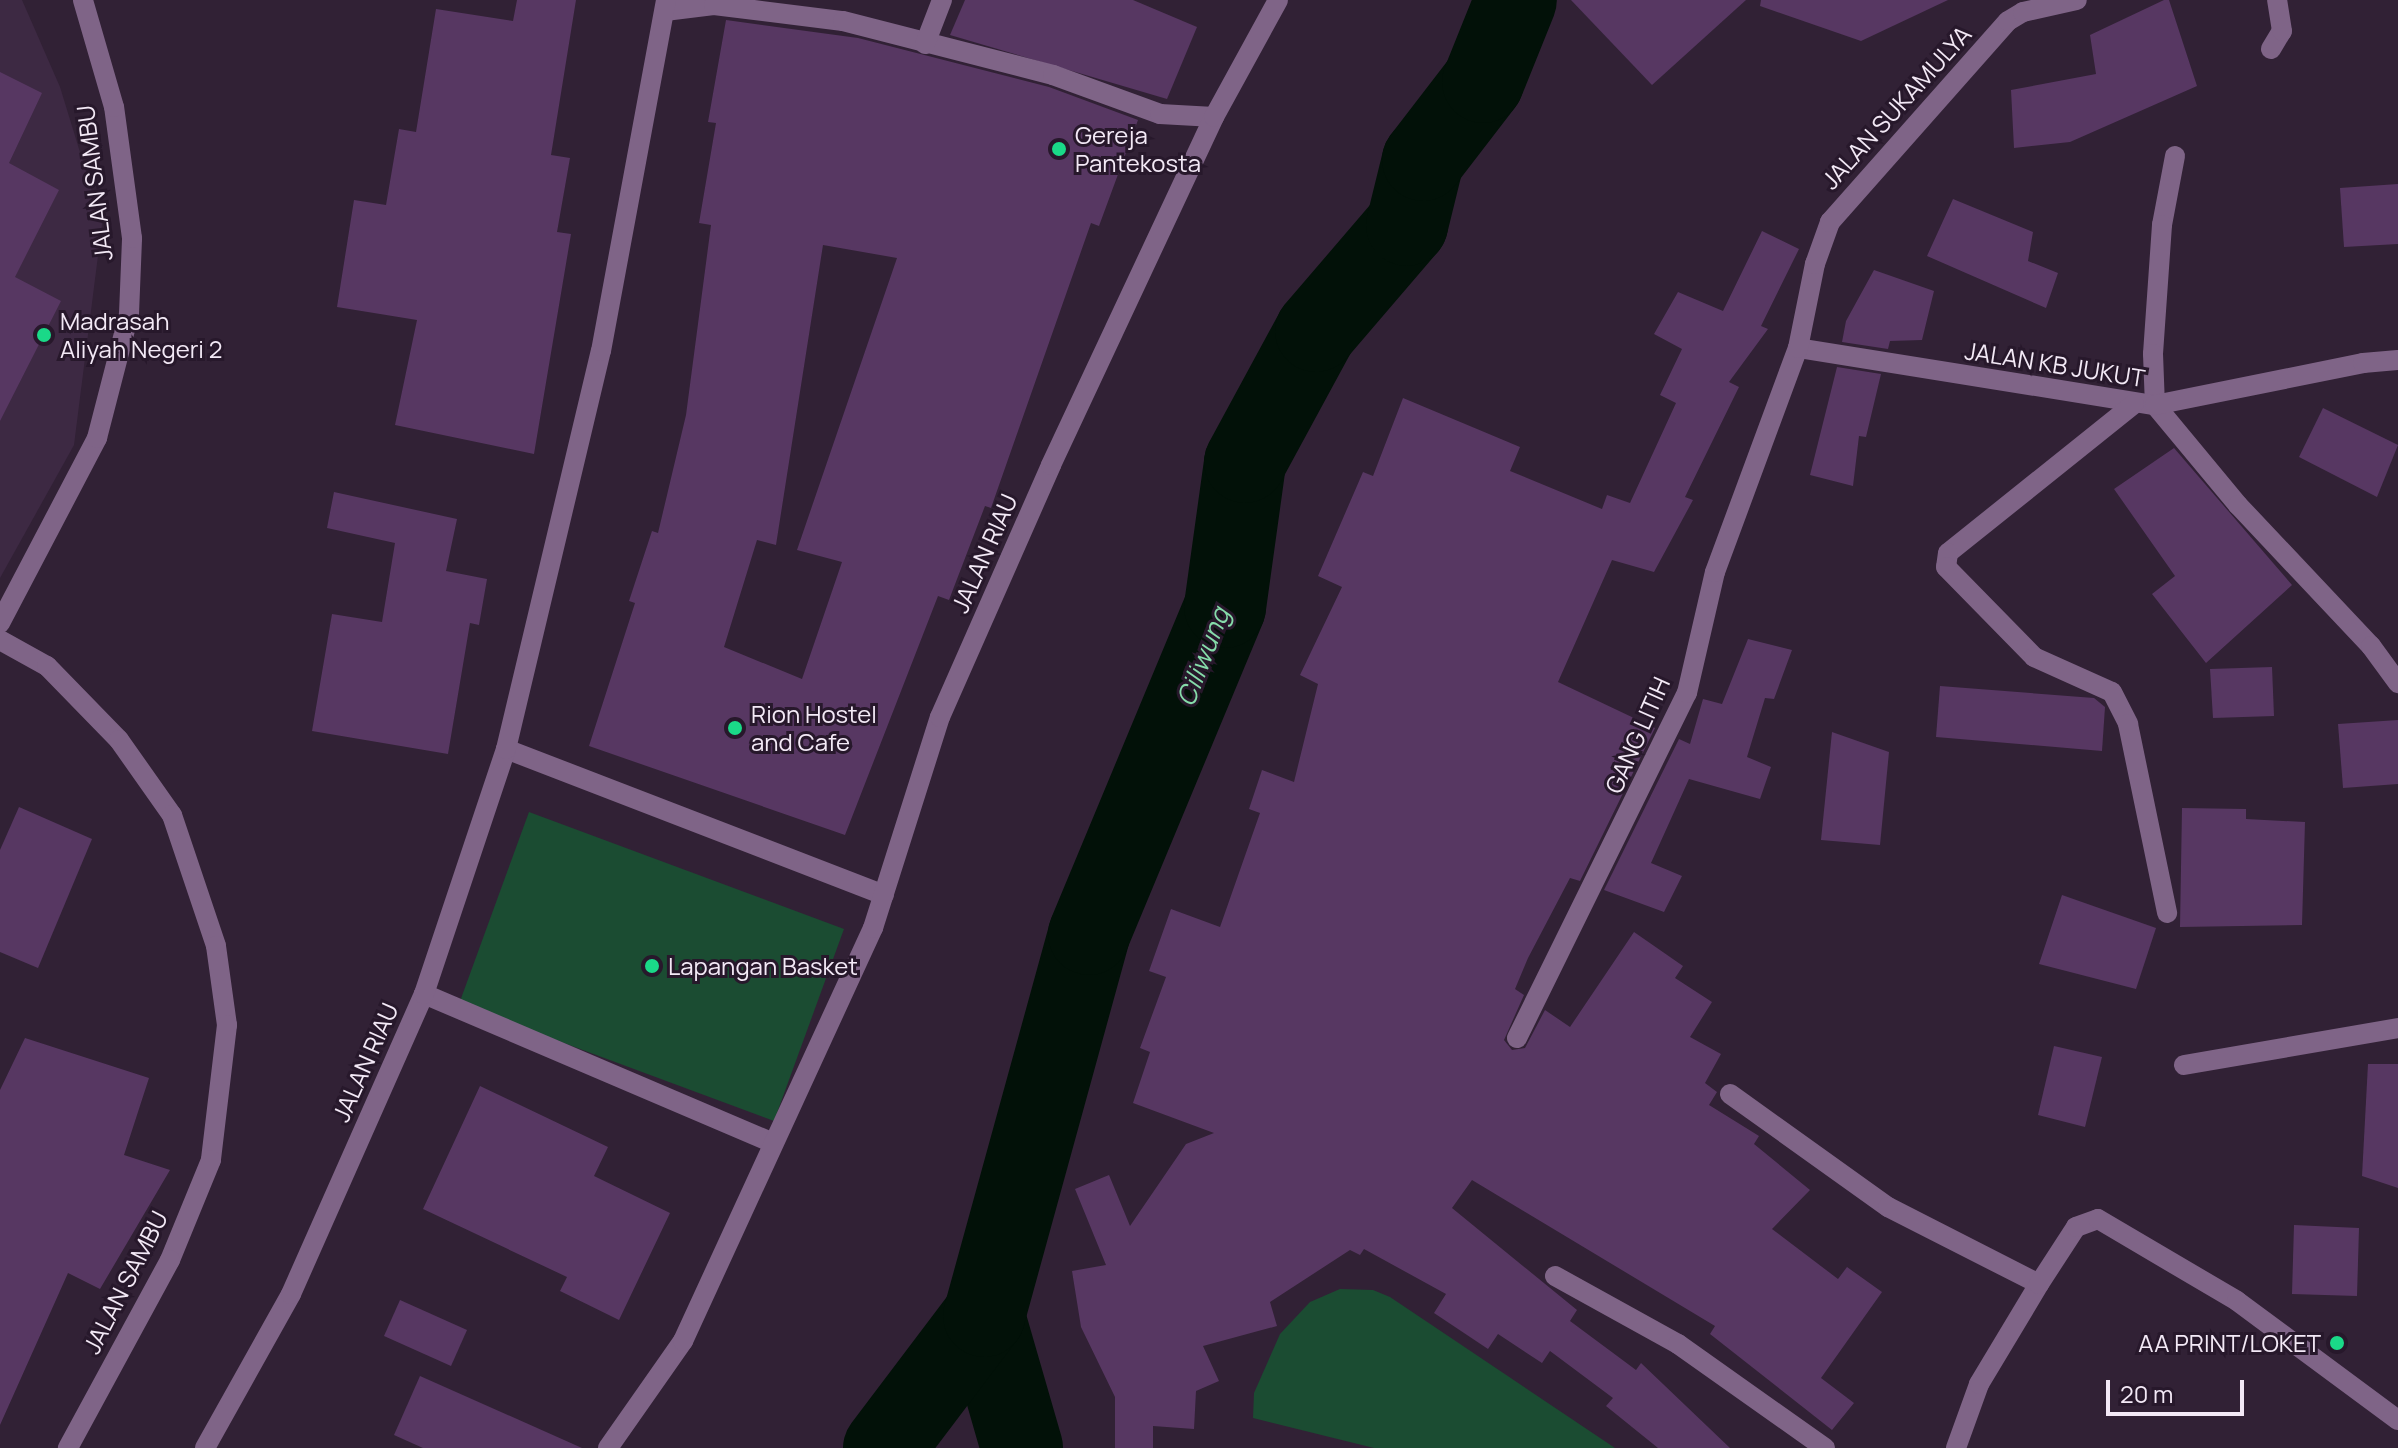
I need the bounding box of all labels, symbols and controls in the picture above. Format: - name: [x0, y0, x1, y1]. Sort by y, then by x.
- street label: JALAN SUKAMULYA: [1815, 20, 1977, 194]
- street label: JALAN SAMBU: [70, 104, 118, 262]
- place label: Gereja Pantekosta: [1075, 121, 1201, 177]
- marker: Gereja Pantekosta: [1050, 140, 1068, 158]
- place label: Madrasah Aliyah Negeri 2: [60, 307, 222, 363]
- marker: Madrasah Aliyah Negeri 2: [35, 326, 53, 344]
- street label: JALAN KB JUKUT: [1963, 336, 2147, 392]
- street label: JALAN RIAU: [945, 489, 1023, 617]
- water label: Ciliwung: [1170, 603, 1236, 711]
- street label: GANG LITIH: [1599, 673, 1675, 797]
- place label: Rion Hostel and Cafe: [751, 700, 877, 756]
- marker: Rion Hostel and Cafe: [726, 719, 744, 737]
- place label: Lapangan Basket: [668, 952, 858, 980]
- marker: Lapangan Basket: [643, 957, 661, 975]
- street label: JALAN RIAU: [326, 998, 404, 1126]
- street label: JALAN SAMBU: [77, 1206, 173, 1358]
- place label: AA PRINT/LOKET: [2138, 1329, 2321, 1357]
- marker: AA PRINT/LOKET: [2328, 1334, 2346, 1352]
- scale bar: [2110, 1364, 2248, 1414]
- text: 20 m: [2120, 1377, 2173, 1410]

